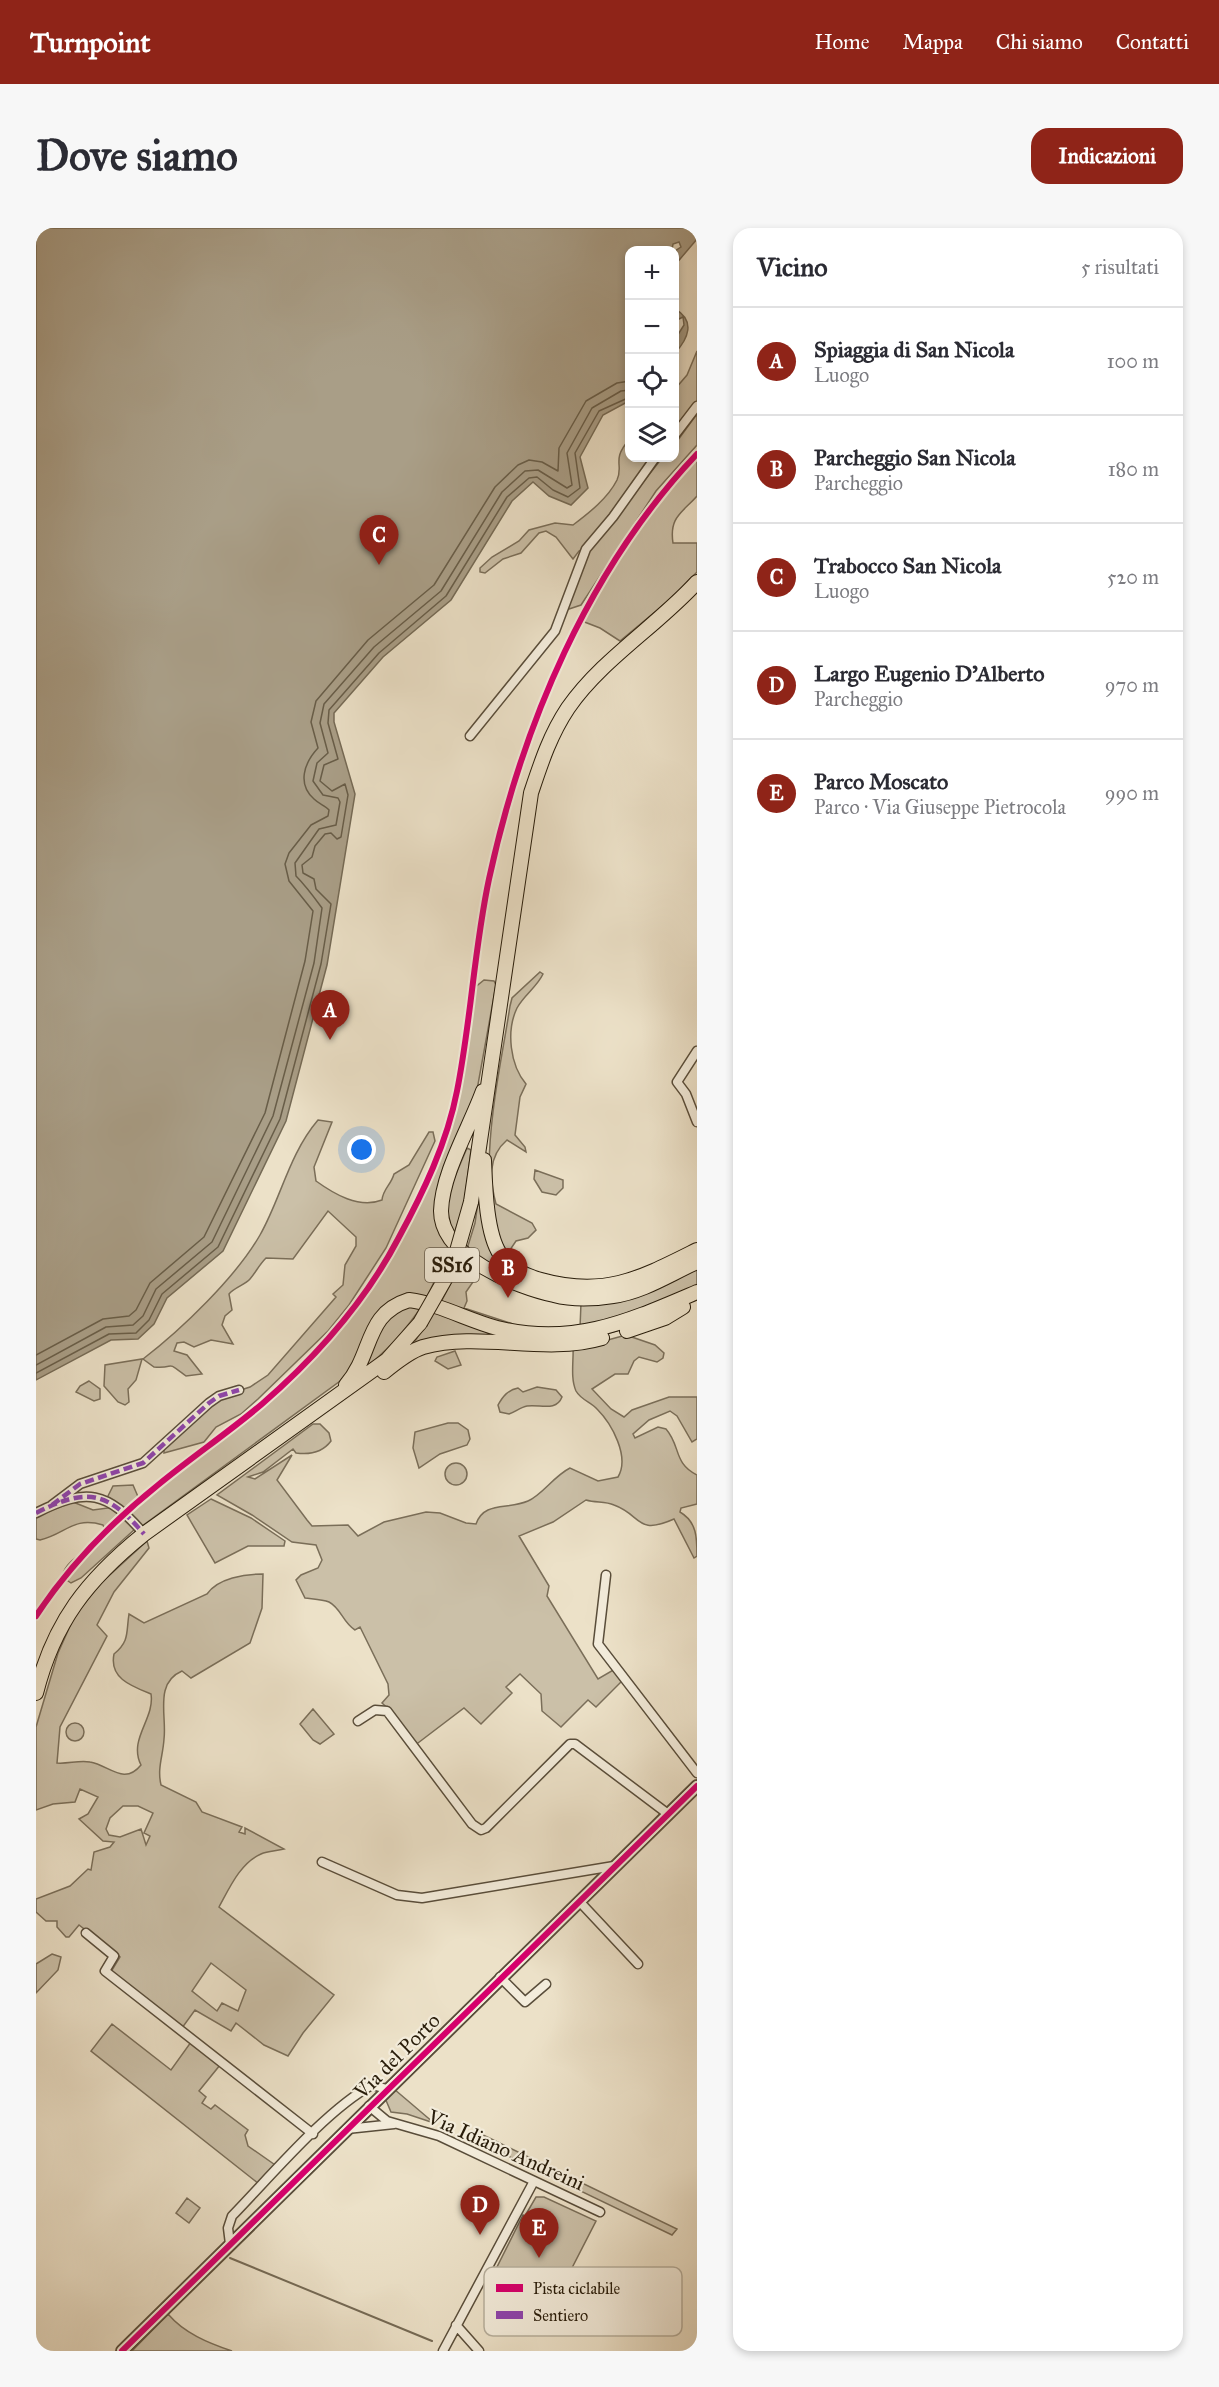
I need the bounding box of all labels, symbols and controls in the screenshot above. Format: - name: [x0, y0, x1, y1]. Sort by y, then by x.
- text: Turnpoint: [30, 25, 150, 60]
- text: Home: [815, 29, 869, 55]
- text: Mappa: [902, 29, 963, 55]
- text: Chi siamo: [996, 29, 1083, 55]
- text: Contatti: [1116, 29, 1189, 55]
- button: Indicazioni: [1031, 128, 1183, 184]
- text: Dove siamo: [36, 130, 238, 182]
- map controls: [625, 246, 679, 462]
- button: +: [625, 246, 679, 300]
- text: Vicino: [757, 251, 828, 283]
- text: 5 risultati: [1081, 255, 1159, 279]
- button: −: [625, 300, 679, 354]
- text: Spiaggia di San Nicola: [814, 336, 1014, 363]
- text: A: [770, 349, 783, 373]
- text: 100 m: [1107, 349, 1159, 373]
- button: locate: [625, 354, 679, 408]
- text: Luogo: [814, 363, 869, 387]
- button: layers: [625, 408, 679, 462]
- text: Parcheggio San Nicola: [814, 444, 1016, 471]
- text: B: [770, 457, 783, 481]
- text: 180 m: [1108, 457, 1159, 481]
- text: Parcheggio: [814, 471, 903, 495]
- pin: C: [360, 516, 398, 565]
- text: Trabocco San Nicola: [814, 552, 1001, 579]
- text: C: [770, 565, 783, 589]
- text: 520 m: [1107, 565, 1159, 589]
- text: Luogo: [814, 579, 869, 603]
- text: Largo Eugenio D'Alberto: [814, 660, 1045, 687]
- text: D: [769, 673, 784, 697]
- text: 970 m: [1105, 673, 1159, 697]
- text: Parcheggio: [814, 687, 903, 711]
- text: Parco Moscato: [814, 768, 948, 795]
- text: E: [769, 781, 784, 805]
- text: 990 m: [1105, 781, 1159, 805]
- text: Parco · Via Giuseppe Pietrocola: [814, 795, 1066, 819]
- pin: A: [310, 990, 350, 1040]
- your location: [347, 1135, 376, 1164]
- road number: SS16: [425, 1248, 479, 1282]
- pin: B: [488, 1248, 528, 1298]
- street label: Via del Porto: [348, 2007, 446, 2105]
- street label: Via Idiano Andreini: [422, 2103, 589, 2196]
- pin: D: [460, 2186, 500, 2235]
- pin: E: [520, 2208, 558, 2258]
- legend: [484, 2267, 682, 2336]
- text: Pista ciclabile: [533, 2279, 621, 2298]
- text: Sentiero: [533, 2306, 588, 2325]

